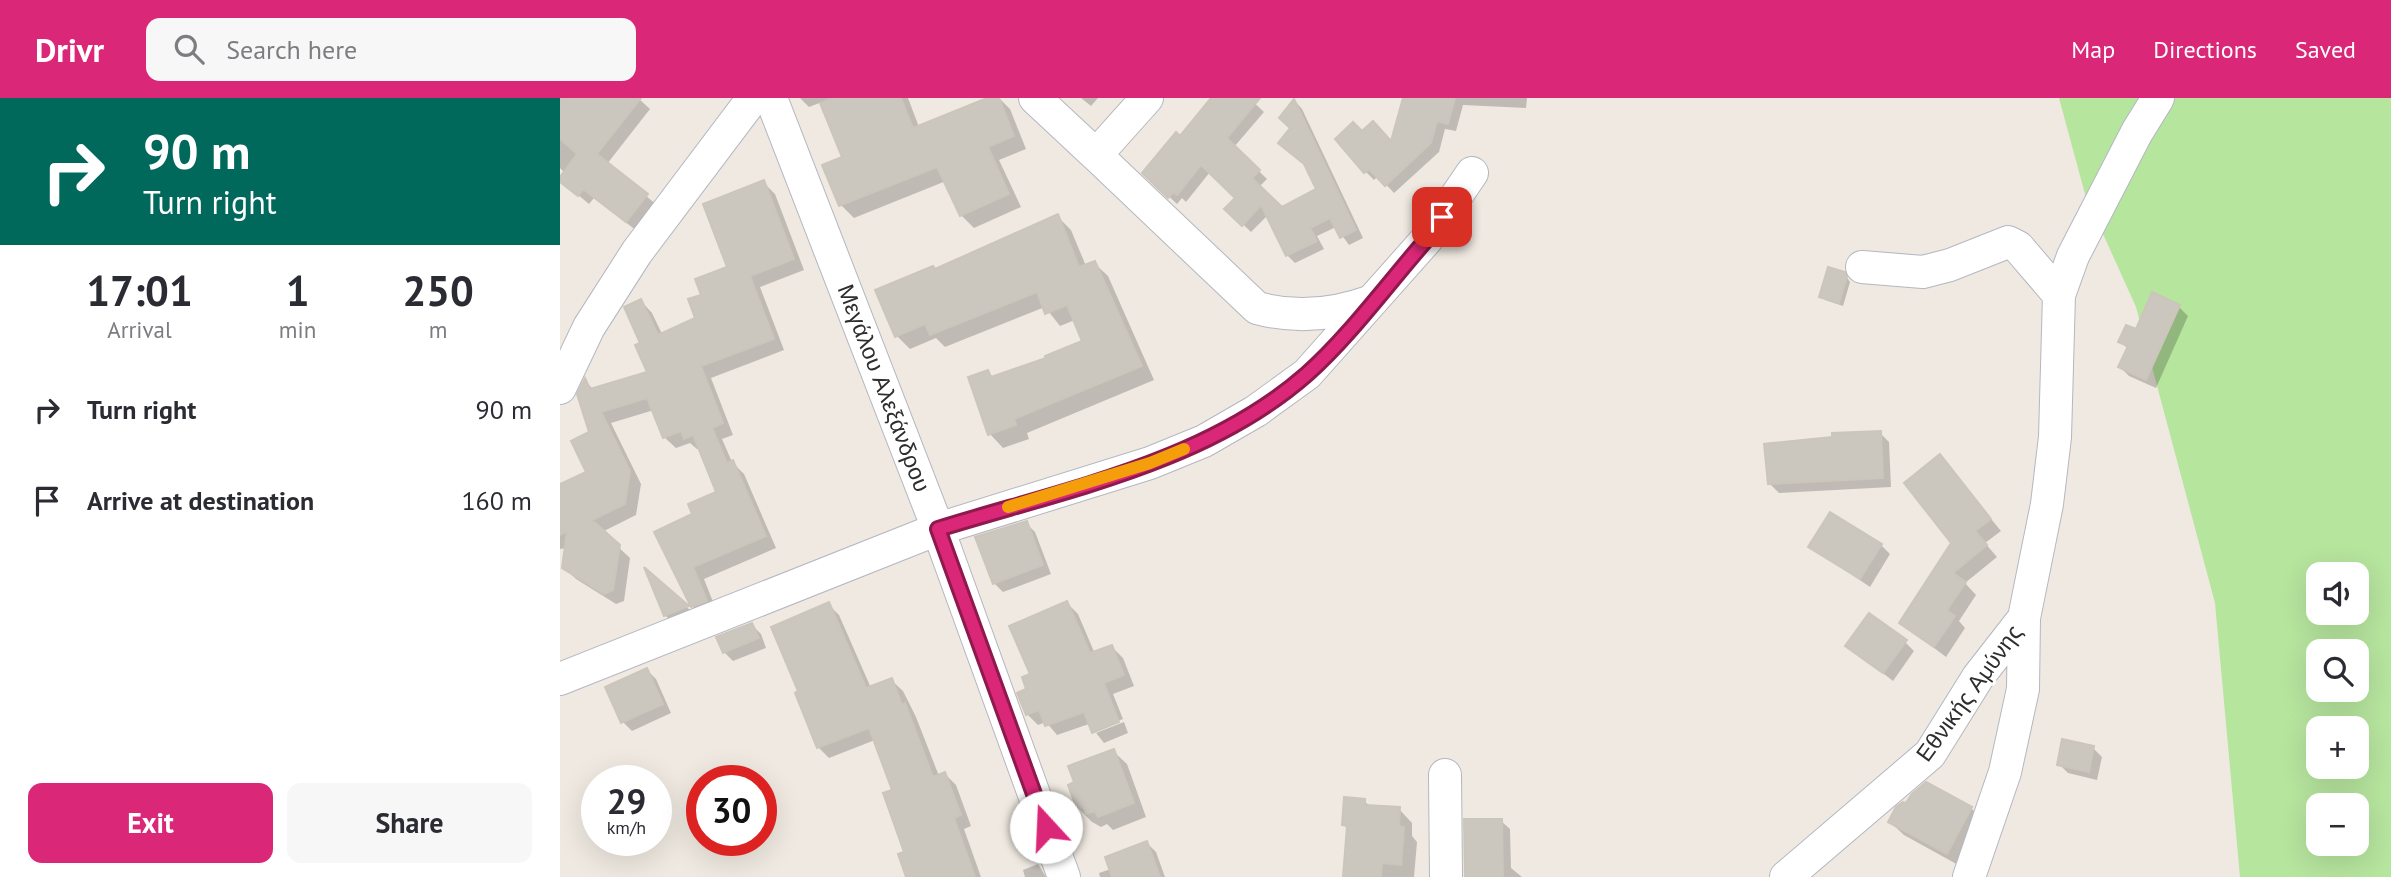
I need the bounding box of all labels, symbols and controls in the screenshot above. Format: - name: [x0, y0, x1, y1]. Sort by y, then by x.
- search box: [146, 18, 636, 81]
- text: Drivr: [35, 28, 104, 71]
- icon: search: [170, 30, 208, 68]
- text: Search here: [226, 33, 357, 66]
- text: Map: [2071, 34, 2115, 65]
- text: Directions: [2153, 34, 2257, 65]
- text: Saved: [2295, 34, 2356, 65]
- text: 90 m: [143, 119, 250, 183]
- icon: right: [28, 126, 119, 217]
- text: Turn right: [143, 181, 277, 223]
- pin: [1412, 187, 1472, 247]
- icon: arrive: [1423, 198, 1461, 236]
- text: 17:01: [86, 263, 193, 318]
- text: 1: [286, 263, 309, 318]
- text: 250: [402, 263, 474, 318]
- street label: Μεγάλου Αλεξάνδρου: [832, 280, 937, 496]
- text: Arrival: [107, 315, 172, 344]
- text: min: [279, 315, 316, 344]
- text: m: [429, 315, 447, 344]
- icon: right: [28, 391, 66, 429]
- text: Turn right: [87, 393, 196, 426]
- text: 90 m: [476, 393, 532, 426]
- icon: arrive: [28, 482, 66, 520]
- text: Arrive at destination: [87, 484, 314, 517]
- text: 160 m: [461, 484, 532, 517]
- map controls: [2306, 562, 2369, 856]
- button: sound: [2306, 562, 2369, 625]
- street label: Εθνικής Αμύνης: [1909, 619, 2028, 767]
- button: search: [2306, 639, 2369, 702]
- button: +: [2306, 716, 2369, 779]
- speed limit sign: 30: [686, 765, 777, 856]
- text: 29: [607, 778, 646, 824]
- button: Exit: [28, 783, 273, 863]
- button: Share: [287, 783, 532, 863]
- position arrow: [1009, 790, 1083, 864]
- button: −: [2306, 793, 2369, 856]
- text: km/h: [607, 816, 646, 839]

